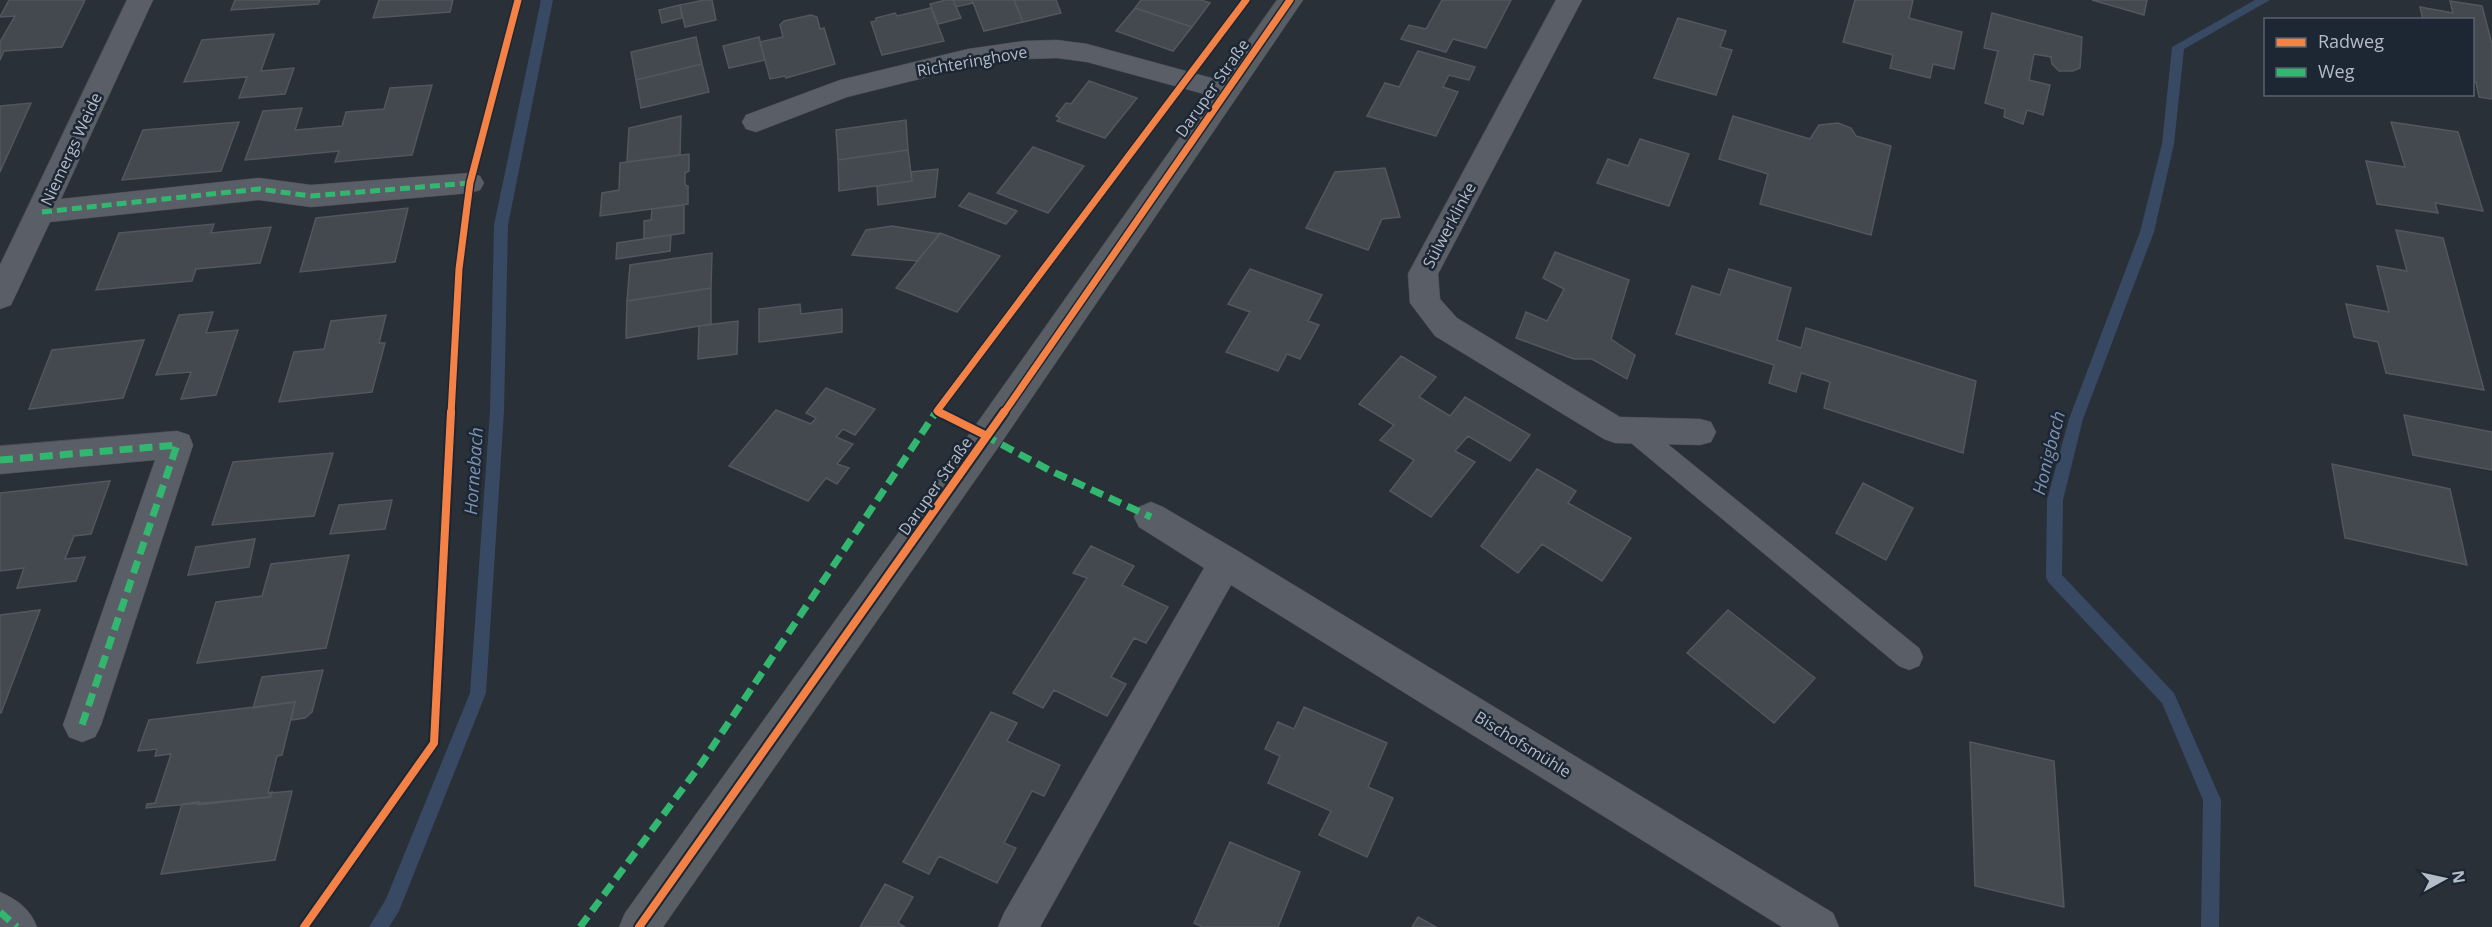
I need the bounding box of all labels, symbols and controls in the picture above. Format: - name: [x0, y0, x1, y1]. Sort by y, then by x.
- legend: [2264, 18, 2474, 96]
- text: Radweg: [2318, 29, 2384, 53]
- street label: Daruper Straße: [1170, 35, 1254, 141]
- street label: Richteringhove: [915, 40, 1029, 82]
- text: Weg: [2318, 59, 2355, 83]
- street label: Niemergs Weide: [35, 89, 107, 209]
- street label: Sülwerklinke: [1417, 178, 1481, 272]
- water label: Honigbach: [2026, 408, 2070, 497]
- water label: Hornebach: [458, 426, 488, 516]
- street label: Daruper Straße: [893, 433, 977, 539]
- street label: Bischofsmühle: [1471, 706, 1575, 782]
- north arrow: [2414, 849, 2474, 909]
- text: N: [2447, 869, 2471, 885]

